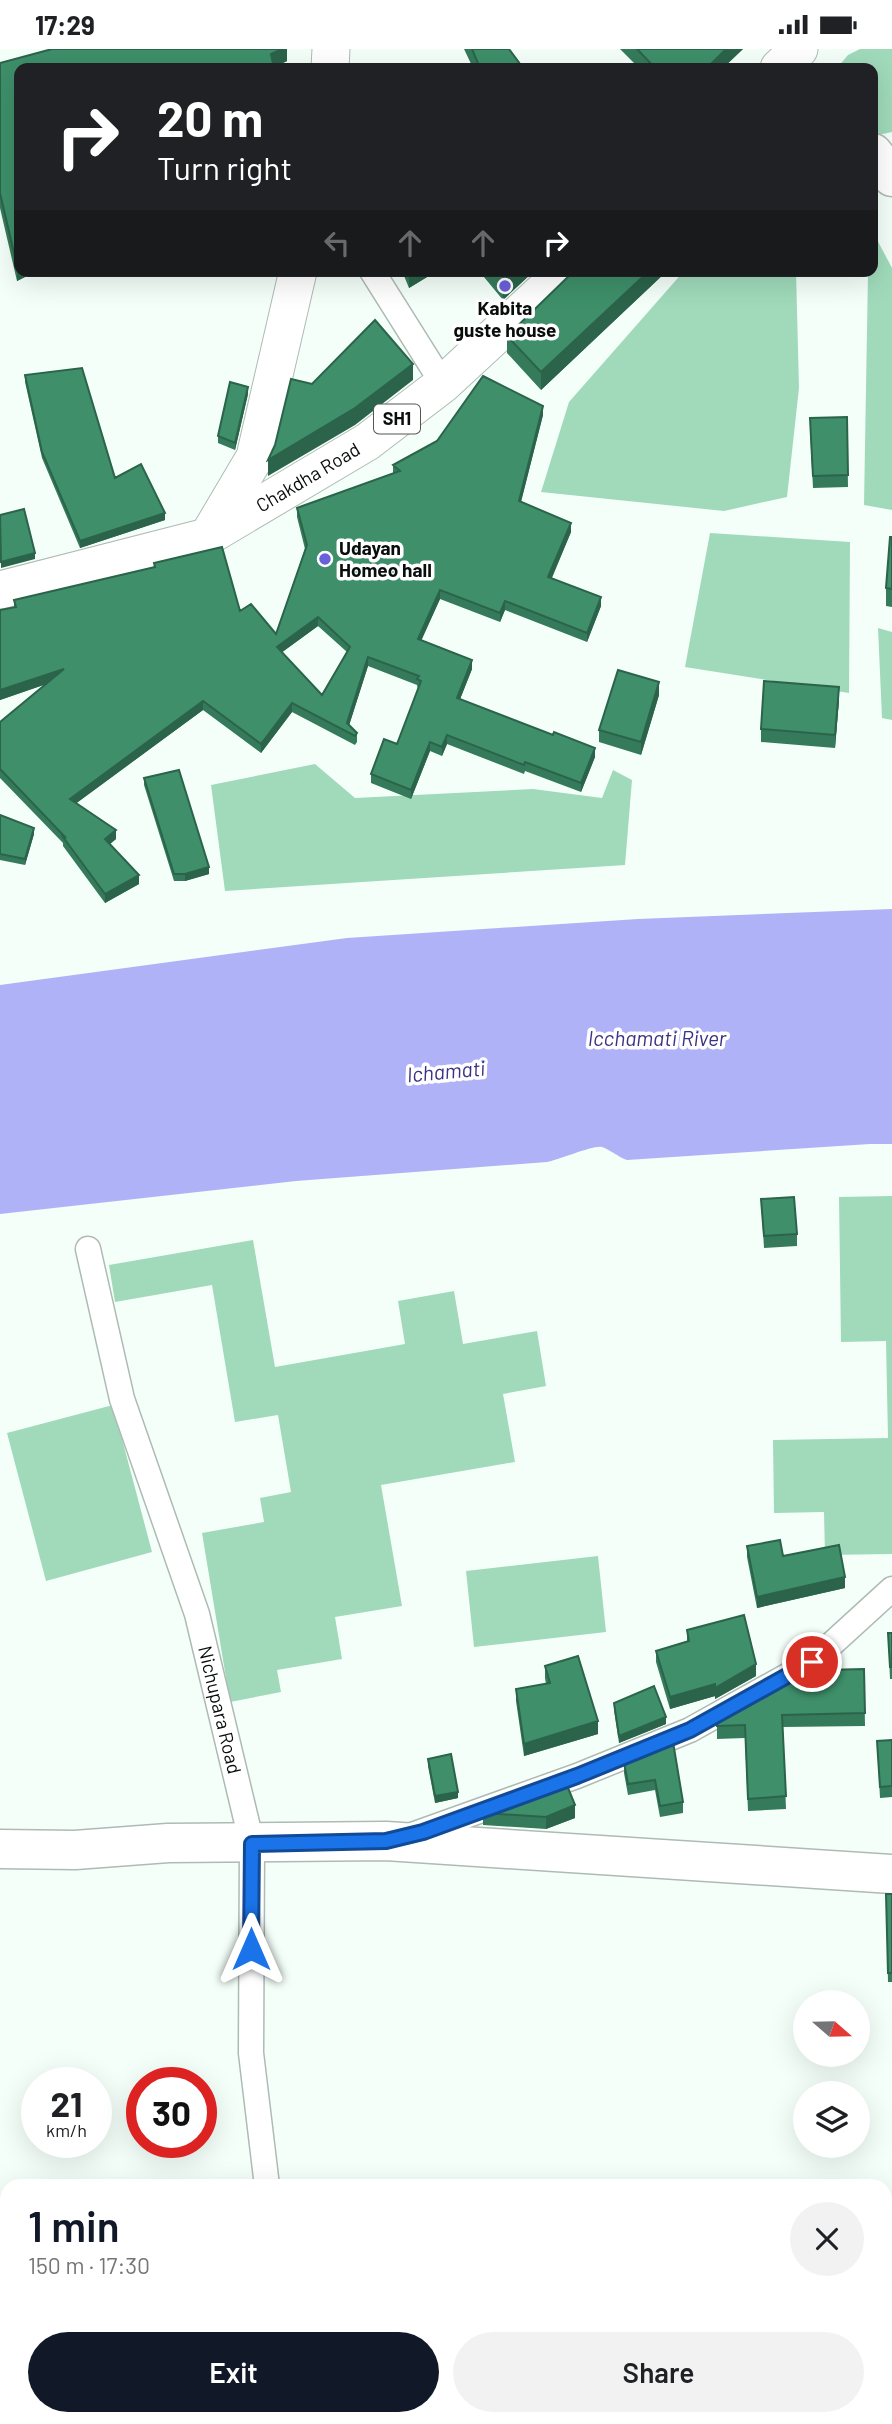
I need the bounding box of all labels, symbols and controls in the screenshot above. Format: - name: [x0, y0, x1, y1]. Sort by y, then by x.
- text: 17:29: [35, 9, 95, 40]
- text: 20 m: [157, 88, 263, 147]
- icon: right: [42, 91, 133, 182]
- text: Turn right: [157, 148, 292, 186]
- icon: left: [318, 224, 356, 262]
- icon: ahead: [391, 224, 429, 262]
- icon: ahead: [464, 224, 502, 262]
- icon: right: [537, 224, 575, 262]
- marker: Kabita guste house: [497, 278, 513, 294]
- place label: Kabita guste house: [454, 296, 556, 341]
- road number: SH1: [374, 405, 420, 433]
- street label: Chakdha Road: [252, 437, 364, 516]
- place label: Udayan Homeo hall: [339, 536, 432, 581]
- marker: Udayan Homeo hall: [317, 551, 333, 567]
- water label: Icchamati River: [588, 1025, 727, 1050]
- water label: Ichamati: [406, 1055, 487, 1086]
- pin: [782, 1632, 842, 1692]
- street label: Nichupara Road: [194, 1643, 247, 1776]
- icon: arrive: [793, 1643, 831, 1681]
- position arrow: [214, 1912, 288, 1986]
- north arrow: [793, 1990, 870, 2067]
- map controls: [793, 1990, 870, 2158]
- speed limit sign: 30: [126, 2067, 217, 2158]
- button: layers: [793, 2081, 870, 2158]
- text: 21: [51, 2082, 82, 2124]
- text: km/h: [46, 2119, 87, 2141]
- text: 1 min: [28, 2200, 120, 2250]
- button: close: [790, 2202, 864, 2276]
- text: 150 m · 17:30: [28, 2251, 150, 2279]
- button: Exit: [28, 2332, 439, 2412]
- button: Share: [453, 2332, 864, 2412]

